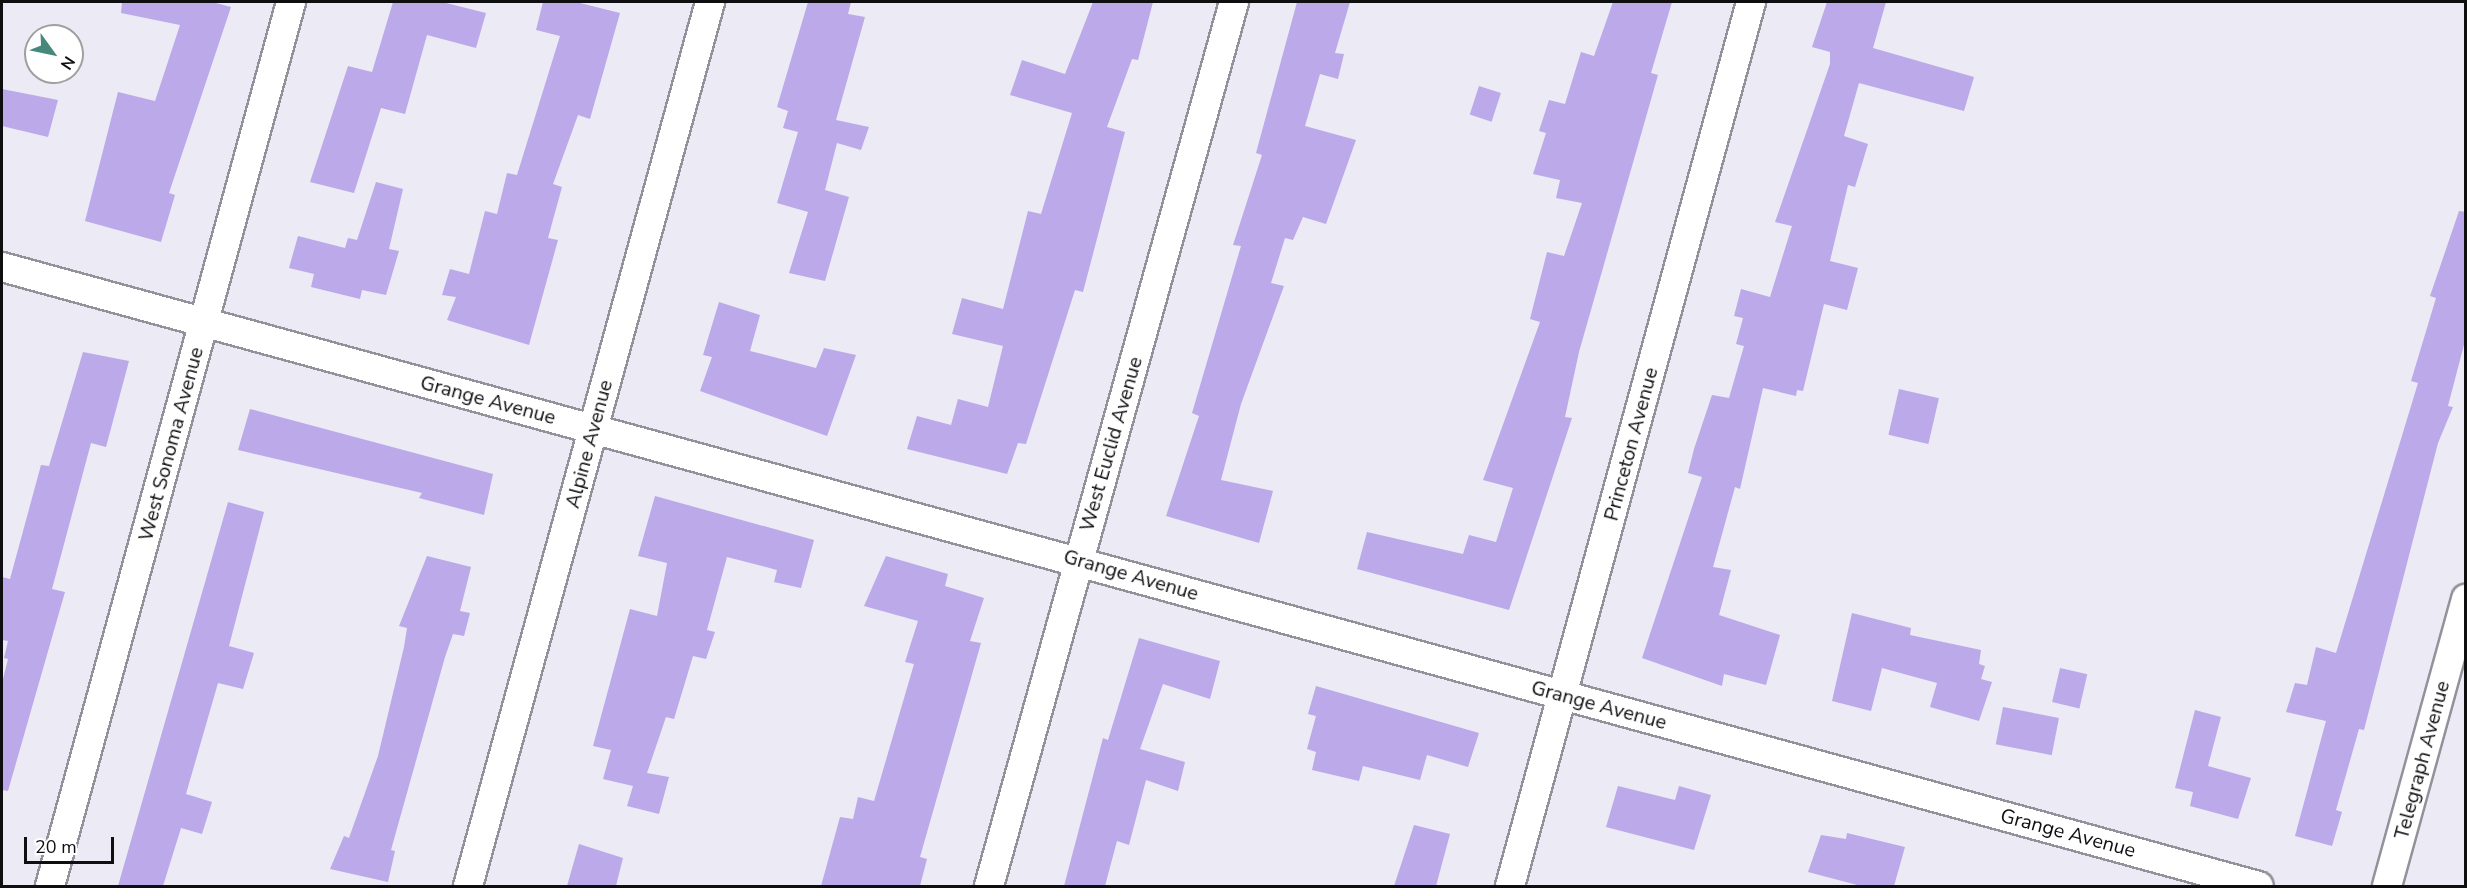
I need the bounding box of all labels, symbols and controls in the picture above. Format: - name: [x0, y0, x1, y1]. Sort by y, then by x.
- north arrow: [24, 24, 84, 84]
- text: N: [55, 52, 80, 74]
- street label: West Sonoma Avenue: [134, 344, 208, 544]
- street label: West Euclid Avenue: [1075, 354, 1147, 534]
- street label: Princeton Avenue: [1599, 365, 1663, 523]
- street label: Grange Avenue: [418, 370, 558, 430]
- street label: Alpine Avenue: [560, 377, 618, 511]
- street label: Grange Avenue: [1061, 544, 1201, 606]
- street label: Grange Avenue: [1529, 675, 1669, 735]
- street label: Telegraph Avenue: [2389, 678, 2455, 842]
- street label: Grange Avenue: [1998, 803, 2138, 863]
- scale bar: [27, 825, 117, 863]
- text: 20 m: [35, 835, 77, 859]

